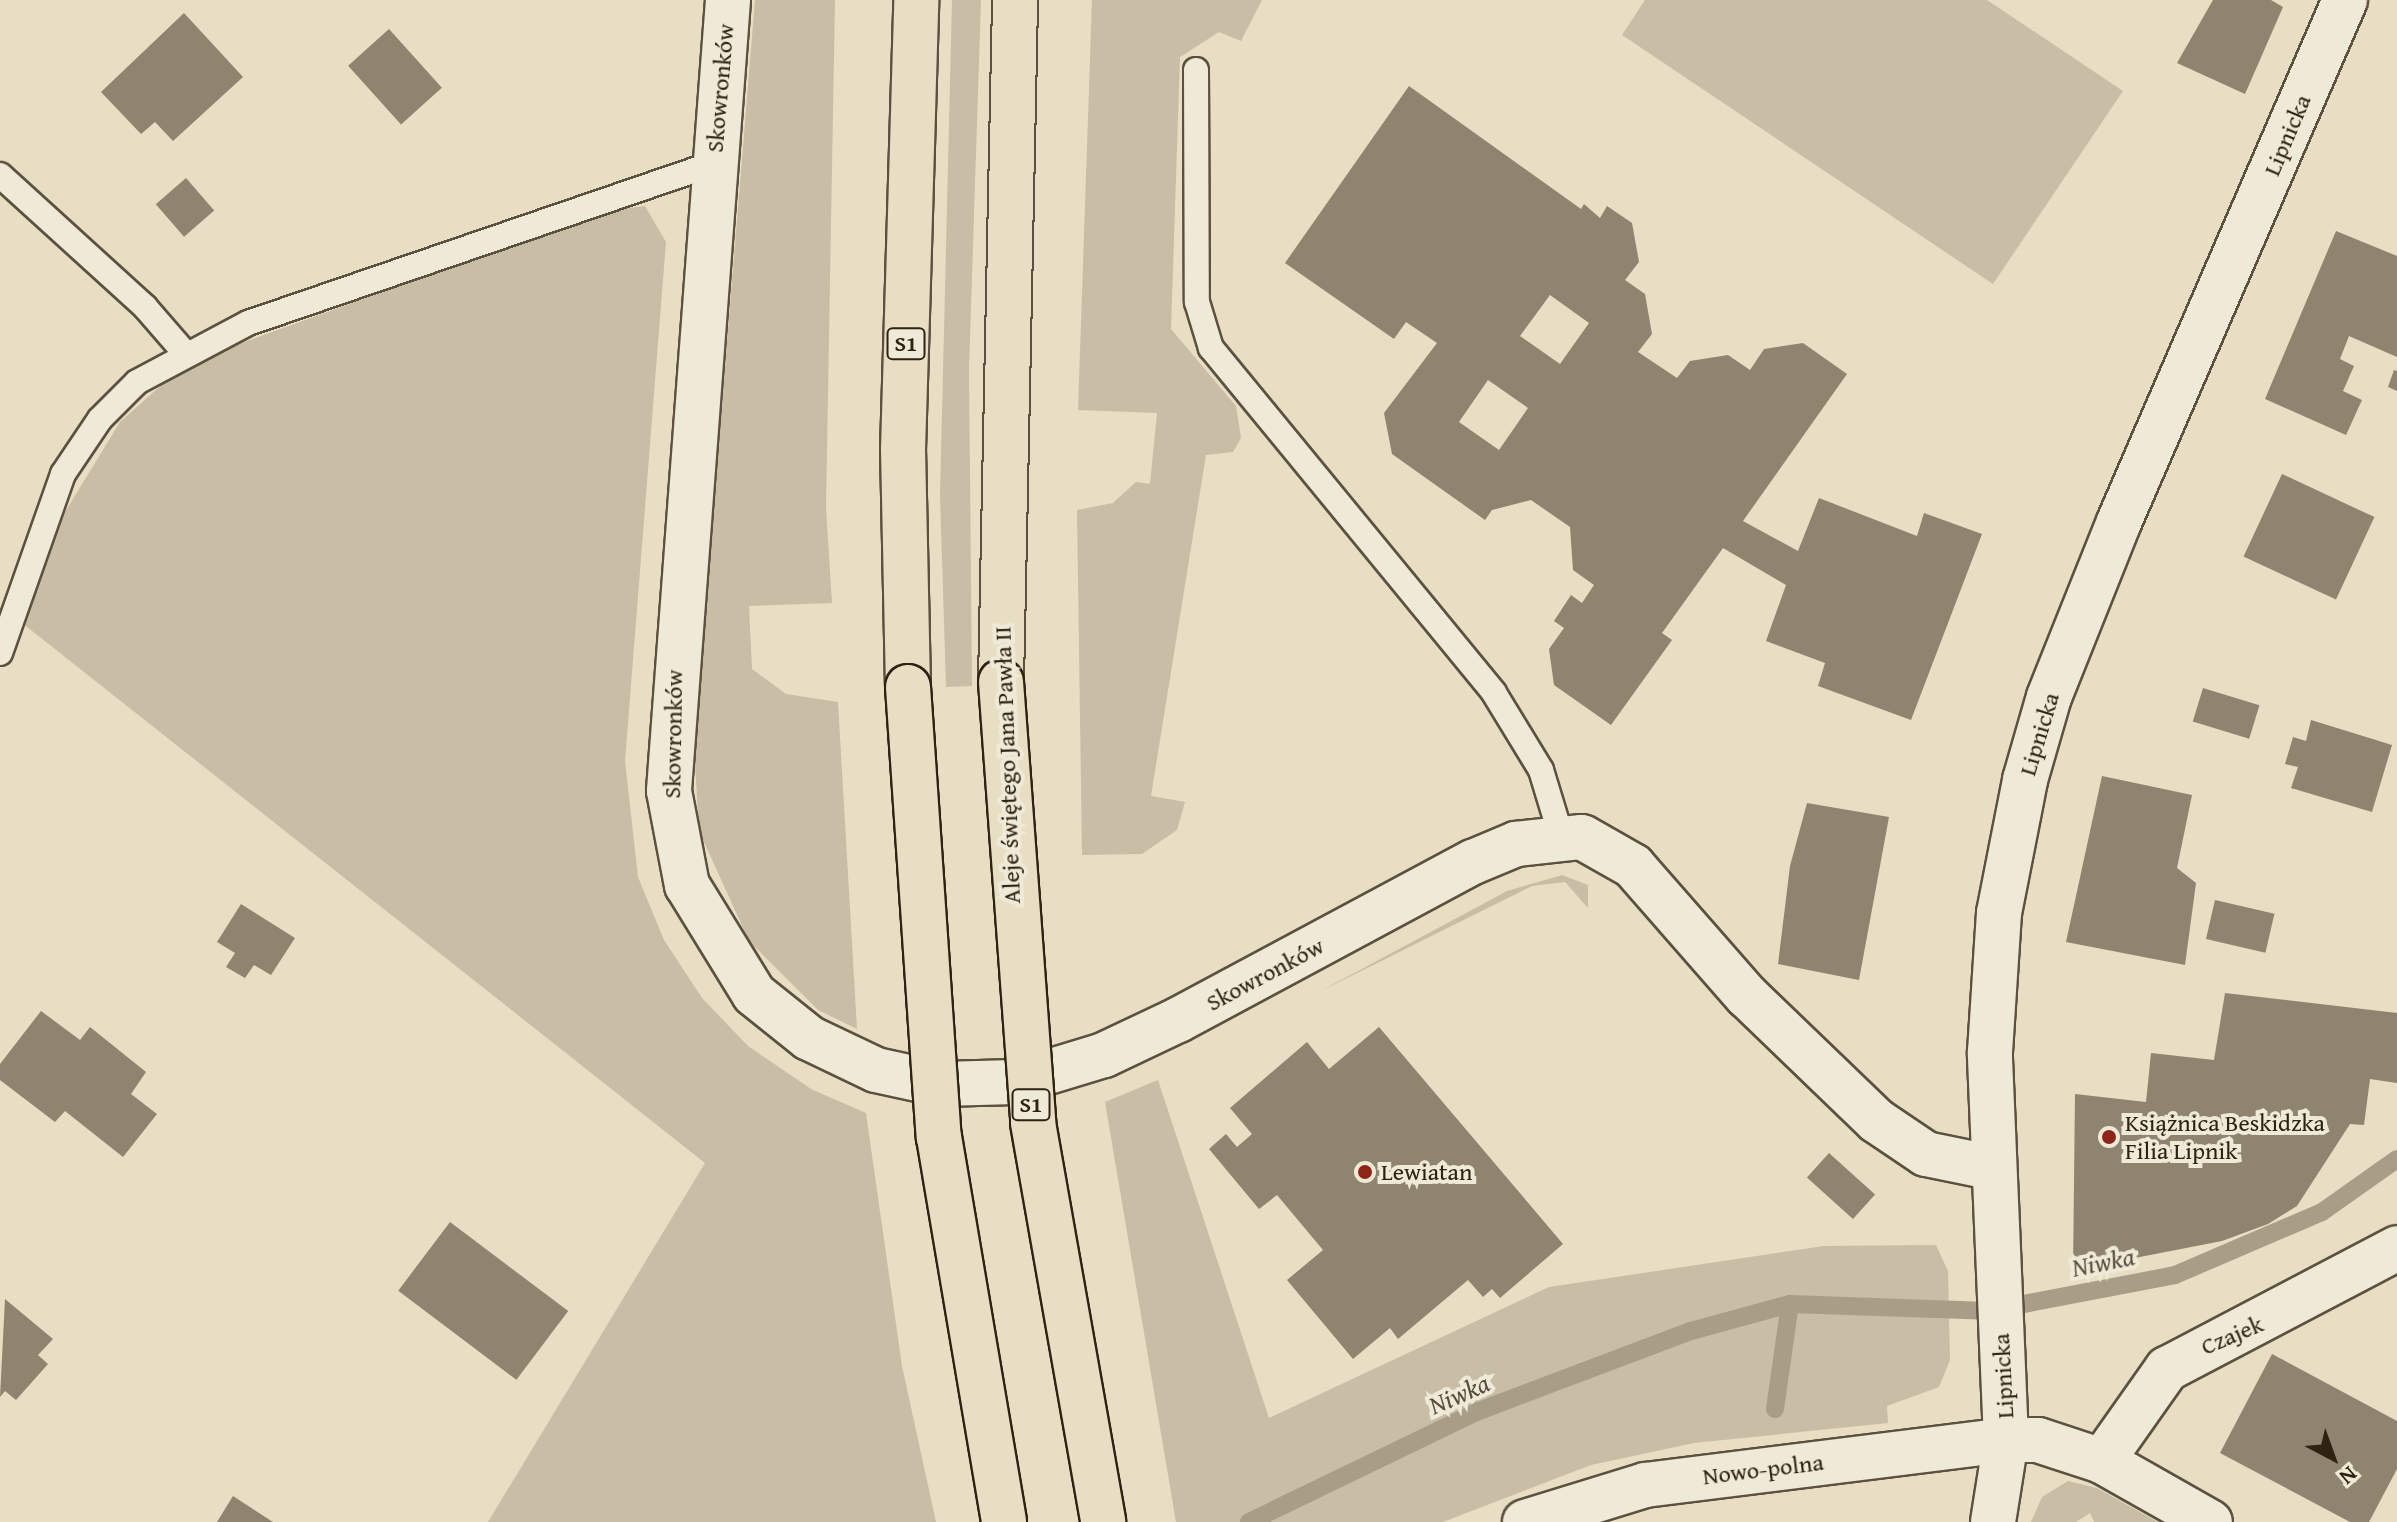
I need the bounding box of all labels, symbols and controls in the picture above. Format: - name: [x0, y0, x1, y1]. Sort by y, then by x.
- street label: Skowronków: [700, 22, 740, 154]
- street label: Lipnicka: [2257, 90, 2317, 180]
- road number: S1: [886, 326, 926, 362]
- street label: Aleje świętego Jana Pawła II: [988, 626, 1026, 904]
- street label: Skowronków: [657, 669, 689, 799]
- street label: Lipnicka: [2013, 689, 2065, 779]
- street label: Skowronków: [1201, 931, 1329, 1017]
- road number: S1: [1011, 1087, 1051, 1123]
- place label: Książnica Beskidzka Filia Lipnik: [2125, 1109, 2325, 1165]
- marker: Książnica Beskidzka Filia Lipnik: [2100, 1128, 2118, 1146]
- place label: Lewiatan: [1381, 1158, 1472, 1186]
- marker: Lewiatan: [1356, 1163, 1374, 1181]
- water label: Niwka: [2069, 1241, 2137, 1283]
- street label: Czajek: [2197, 1309, 2267, 1361]
- street label: Lipnicka: [1986, 1333, 2020, 1419]
- water label: Niwka: [1424, 1367, 1494, 1421]
- north arrow: [2293, 1418, 2373, 1498]
- street label: Nowo-polna: [1701, 1447, 1825, 1491]
- text: N: [2333, 1459, 2365, 1493]

